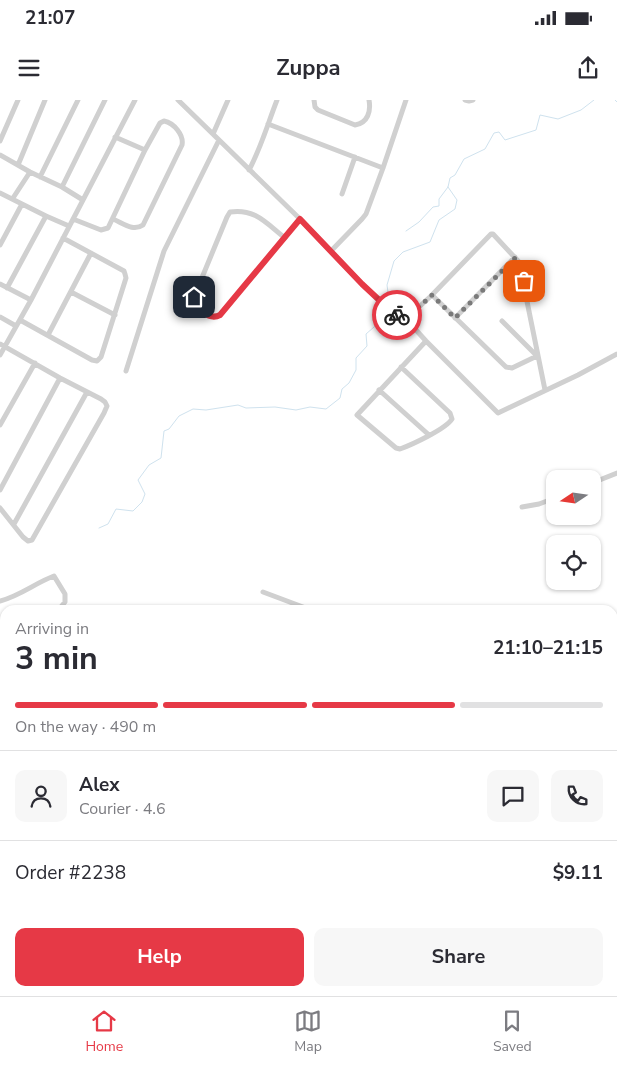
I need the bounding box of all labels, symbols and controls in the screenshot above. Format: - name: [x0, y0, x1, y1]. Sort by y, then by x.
- text: 21:07: [25, 5, 75, 31]
- text: Zuppa: [276, 53, 341, 83]
- icon: menu: [15, 54, 43, 82]
- icon: share: [574, 54, 602, 82]
- pin: [503, 260, 545, 302]
- icon: bag: [510, 267, 538, 295]
- pin: [173, 276, 215, 318]
- icon: home: [180, 283, 208, 311]
- courier: [372, 290, 422, 340]
- icon: bike: [383, 301, 411, 329]
- north arrow: [546, 470, 601, 525]
- map controls: [546, 470, 601, 590]
- button: locate: [546, 535, 601, 590]
- text: Arriving in: [15, 618, 89, 640]
- text: 21:10–21:15: [493, 635, 603, 661]
- text: 3 min: [15, 637, 98, 680]
- text: On the way · 490 m: [15, 716, 156, 738]
- button: person: [15, 770, 67, 822]
- button: chat: [487, 770, 539, 822]
- button: phone: [551, 770, 603, 822]
- text: Alex: [79, 772, 120, 798]
- text: Courier · 4.6: [79, 798, 165, 820]
- text: Order #2238: [15, 860, 126, 886]
- text: $9.11: [553, 860, 603, 886]
- button: Help: [15, 928, 304, 986]
- button: Share: [314, 928, 603, 986]
- tab: Home: [85, 1007, 123, 1056]
- tab: Map: [294, 1007, 322, 1056]
- tab: Saved: [493, 1007, 532, 1056]

